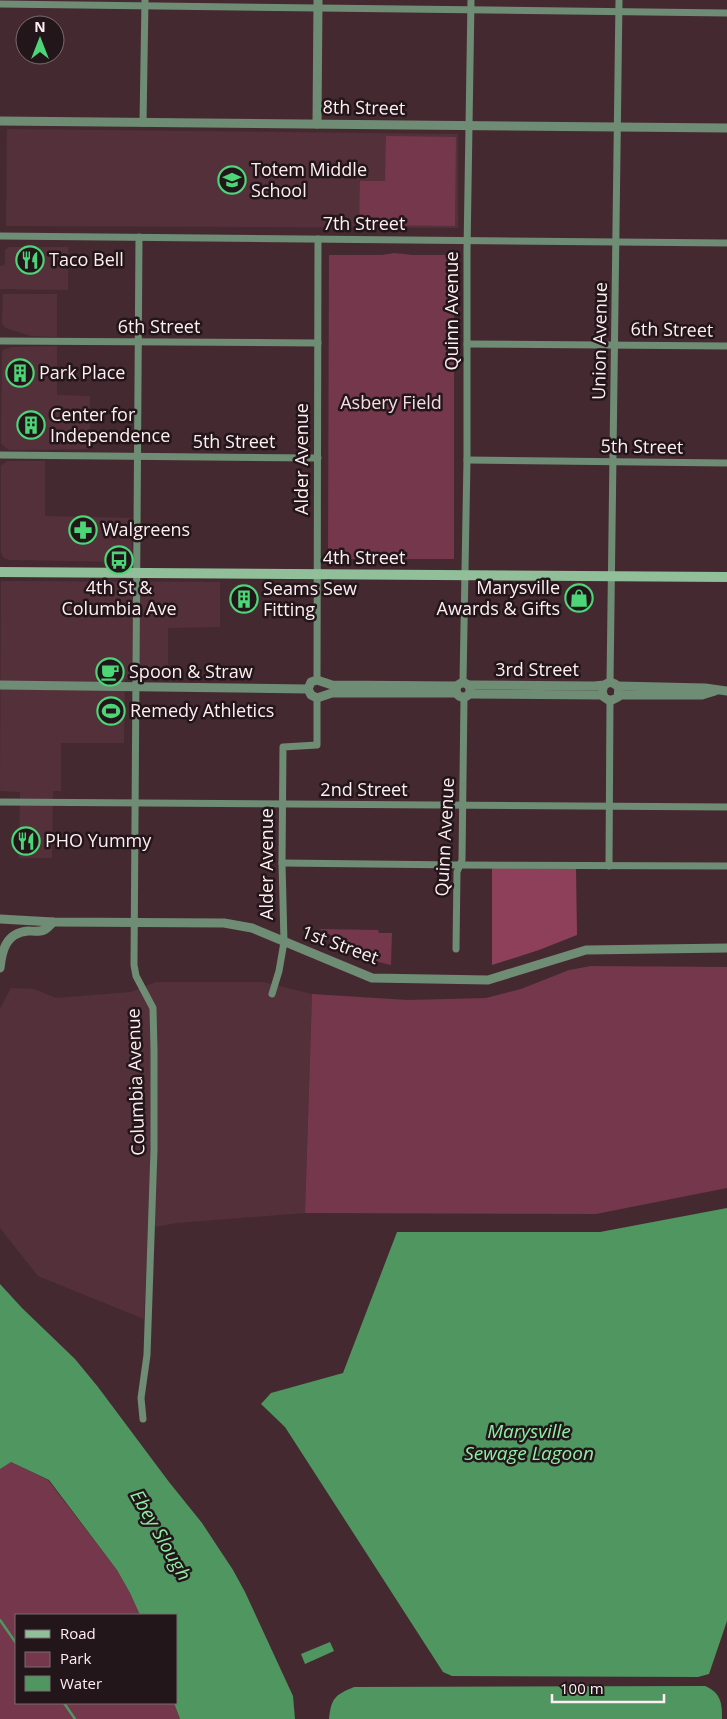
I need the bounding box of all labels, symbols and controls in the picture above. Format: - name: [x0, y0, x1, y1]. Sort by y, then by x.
- north arrow: [15, 15, 65, 65]
- text: N: [34, 17, 46, 36]
- street label: 8th Street: [322, 94, 406, 120]
- place label: Totem Middle School: [251, 157, 367, 202]
- school or university icon: Totem Middle School: [217, 165, 247, 195]
- street label: 7th Street: [323, 211, 405, 235]
- restaurant icon: Taco Bell: [15, 245, 45, 275]
- place label: Taco Bell: [49, 247, 124, 271]
- street label: Quinn Avenue: [439, 251, 463, 371]
- street label: Union Avenue: [586, 282, 612, 400]
- street label: 6th Street: [118, 314, 200, 338]
- street label: 6th Street: [630, 316, 714, 342]
- building icon: Park Place: [5, 358, 35, 388]
- place label: Park Place: [39, 360, 125, 384]
- park label: Asbery Field: [340, 390, 442, 414]
- place label: Center for Independence: [50, 402, 170, 447]
- street label: Alder Avenue: [289, 403, 313, 515]
- building icon: Center for Independence: [16, 410, 46, 440]
- street label: 5th Street: [193, 429, 275, 453]
- street label: 5th Street: [600, 433, 684, 459]
- pharmacy icon: Walgreens: [68, 515, 98, 545]
- place label: Walgreens: [102, 517, 190, 541]
- bus stop icon: 4th St & Columbia Ave: [104, 545, 134, 575]
- street label: 4th Street: [323, 545, 405, 569]
- place label: 4th St & Columbia Ave: [61, 575, 177, 620]
- place label: Marysville Awards & Gifts: [437, 575, 560, 620]
- place label: Seams Sew Fitting: [263, 576, 357, 621]
- shop icon: Marysville Awards & Gifts: [564, 583, 594, 613]
- building icon: Seams Sew Fitting: [229, 584, 259, 614]
- cafe icon: Spoon & Straw: [95, 657, 125, 687]
- street label: 3rd Street: [495, 657, 579, 681]
- place label: Spoon & Straw: [129, 659, 253, 683]
- sports icon: Remedy Athletics: [96, 696, 126, 726]
- place label: Remedy Athletics: [130, 698, 274, 722]
- street label: 2nd Street: [320, 777, 408, 801]
- street label: Quinn Avenue: [429, 777, 459, 897]
- street label: Alder Avenue: [254, 808, 278, 920]
- restaurant icon: PHO Yummy: [11, 826, 41, 856]
- place label: PHO Yummy: [45, 828, 152, 852]
- street label: 1st Street: [299, 919, 382, 969]
- street label: Columbia Avenue: [120, 1008, 150, 1156]
- water label: Marysville Sewage Lagoon: [464, 1418, 594, 1466]
- water label: Ebey Slough: [125, 1485, 197, 1585]
- legend: [15, 1614, 178, 1704]
- text: Road: [60, 1623, 96, 1643]
- text: Park: [60, 1648, 91, 1668]
- scale bar: [552, 1672, 664, 1704]
- text: Water: [60, 1673, 102, 1693]
- text: 100 m: [560, 1678, 604, 1698]

